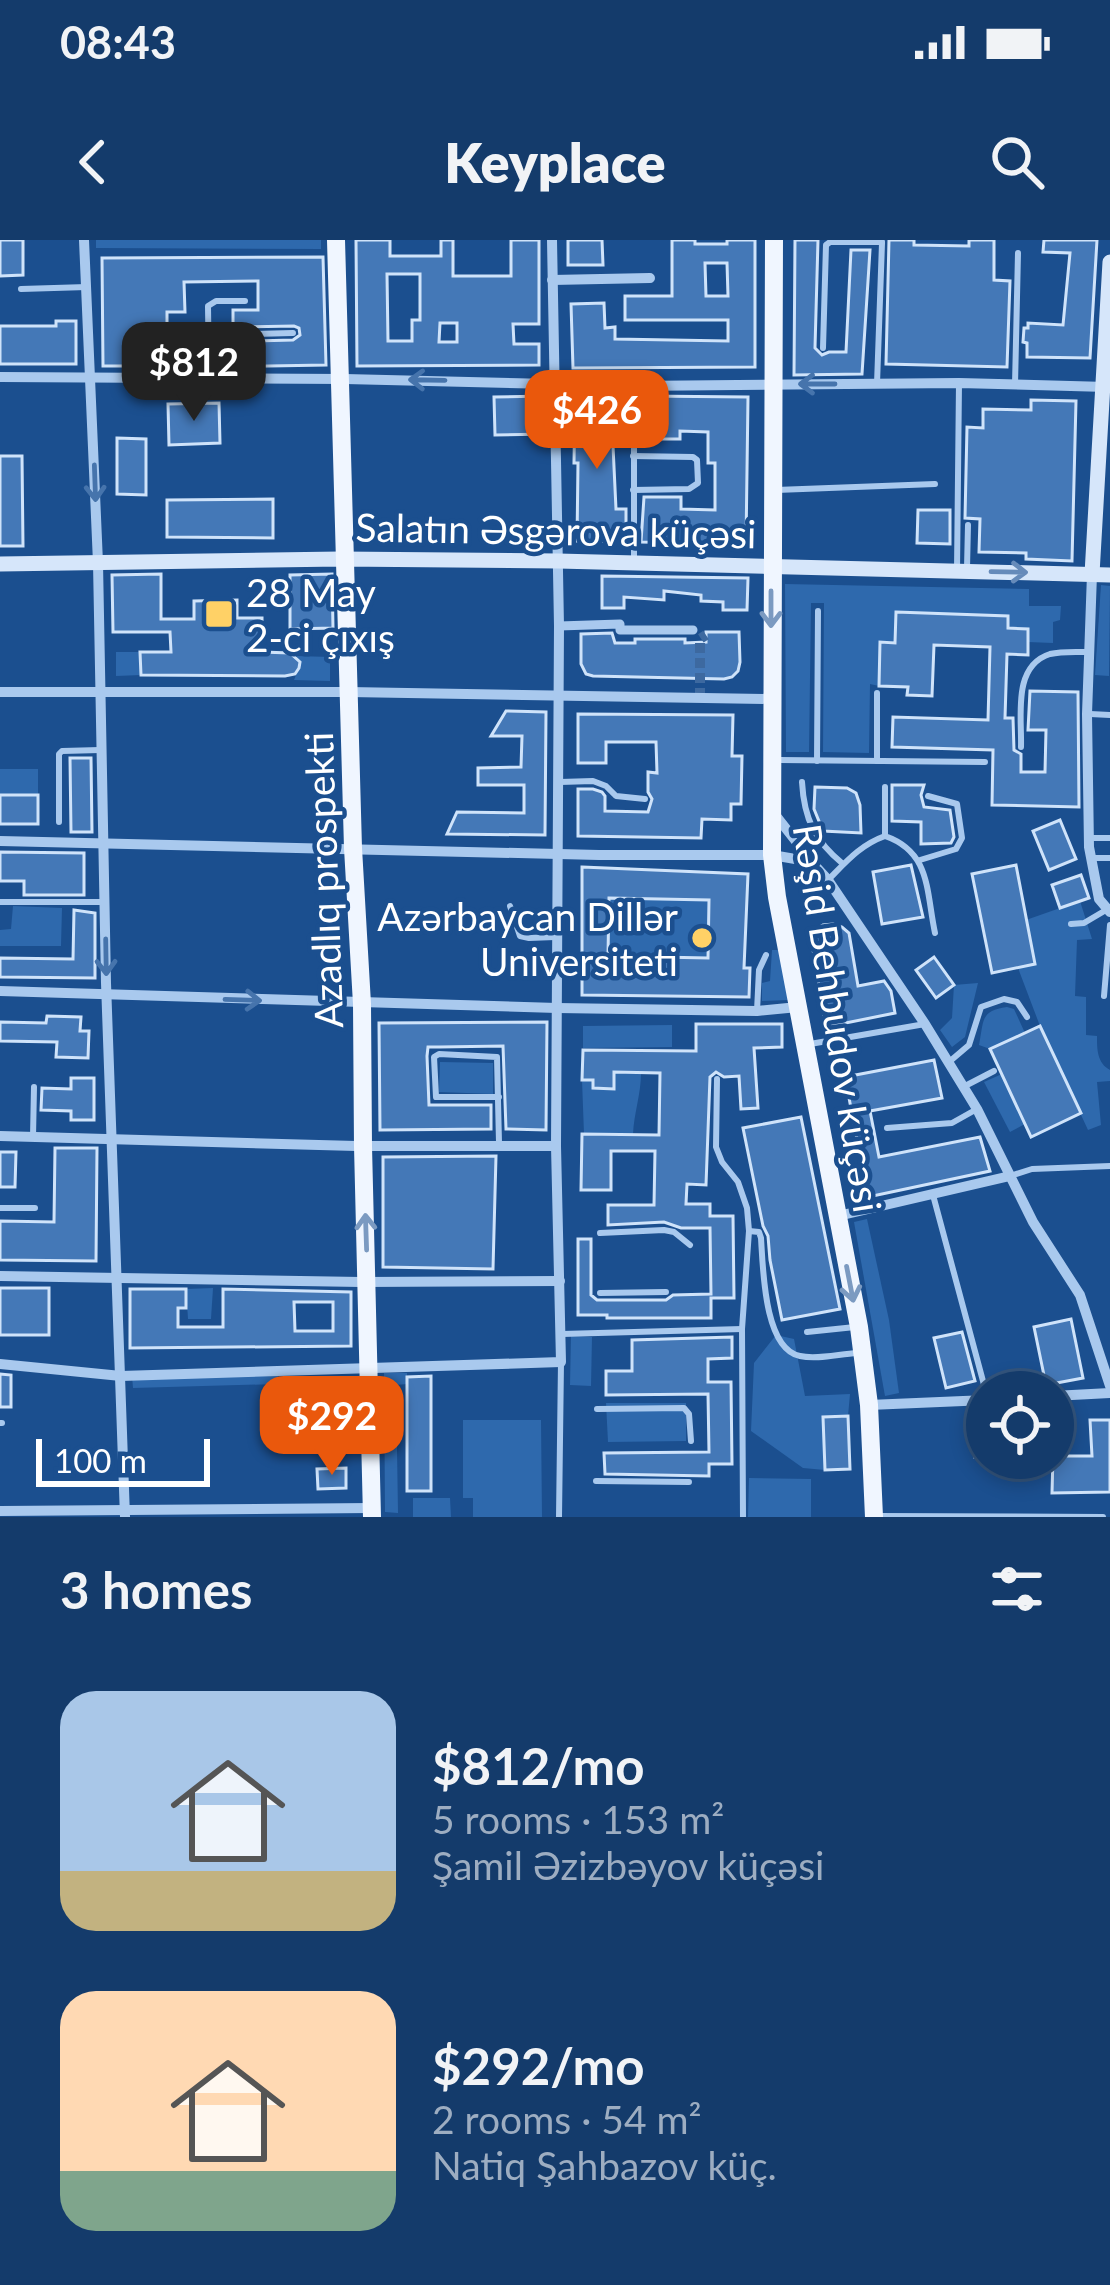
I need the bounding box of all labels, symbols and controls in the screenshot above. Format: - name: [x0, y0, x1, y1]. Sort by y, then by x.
- text: 08:43: [60, 15, 176, 69]
- icon: back: [60, 129, 126, 195]
- icon: search: [984, 129, 1050, 195]
- text: Keyplace: [444, 130, 666, 195]
- pin: $812: [123, 322, 265, 424]
- text: $812: [149, 338, 239, 384]
- one-way arrow: [408, 369, 447, 391]
- pin: $426: [526, 370, 668, 472]
- one-way arrow: [798, 373, 837, 395]
- text: $426: [552, 386, 642, 432]
- one-way arrow: [83, 463, 106, 502]
- street label: Salatın Əsgərova küçəsi: [355, 504, 757, 556]
- one-way arrow: [989, 561, 1028, 584]
- place label: 28 May 2-ci çıxış: [246, 569, 395, 660]
- one-way arrow: [760, 589, 782, 628]
- marker: 28 May 2-ci çıxış: [203, 598, 235, 630]
- street label: Azadlıq prospekti: [295, 731, 351, 1029]
- street label: Rəşid Behbudov küçəsi: [785, 820, 891, 1216]
- place label: Azərbaycan Dillər Universiteti: [377, 893, 678, 984]
- marker: Azərbaycan Dillər Universiteti: [689, 925, 715, 951]
- one-way arrow: [94, 937, 117, 976]
- one-way arrow: [223, 989, 262, 1012]
- one-way arrow: [354, 1213, 377, 1252]
- one-way arrow: [840, 1264, 862, 1303]
- map controls: [966, 1371, 1074, 1479]
- button: locate: [966, 1371, 1074, 1479]
- pin: $292: [261, 1376, 403, 1478]
- text: $292: [287, 1392, 377, 1438]
- scale bar: [36, 1433, 210, 1486]
- text: 100 m: [54, 1440, 147, 1480]
- icon: filters: [984, 1556, 1050, 1622]
- text: 3 homes: [60, 1559, 252, 1620]
- text: $812/mo: [432, 1735, 645, 1796]
- icon: home: [156, 1739, 300, 1883]
- text: 5 rooms · 153 m²: [432, 1796, 724, 1842]
- text: Şamil Əzizbəyov küçəsi: [432, 1842, 824, 1888]
- text: $292/mo: [432, 2035, 645, 2096]
- icon: home: [156, 2039, 300, 2183]
- text: 2 rooms · 54 m²: [432, 2096, 702, 2142]
- text: Natiq Şahbazov küç.: [432, 2142, 777, 2188]

